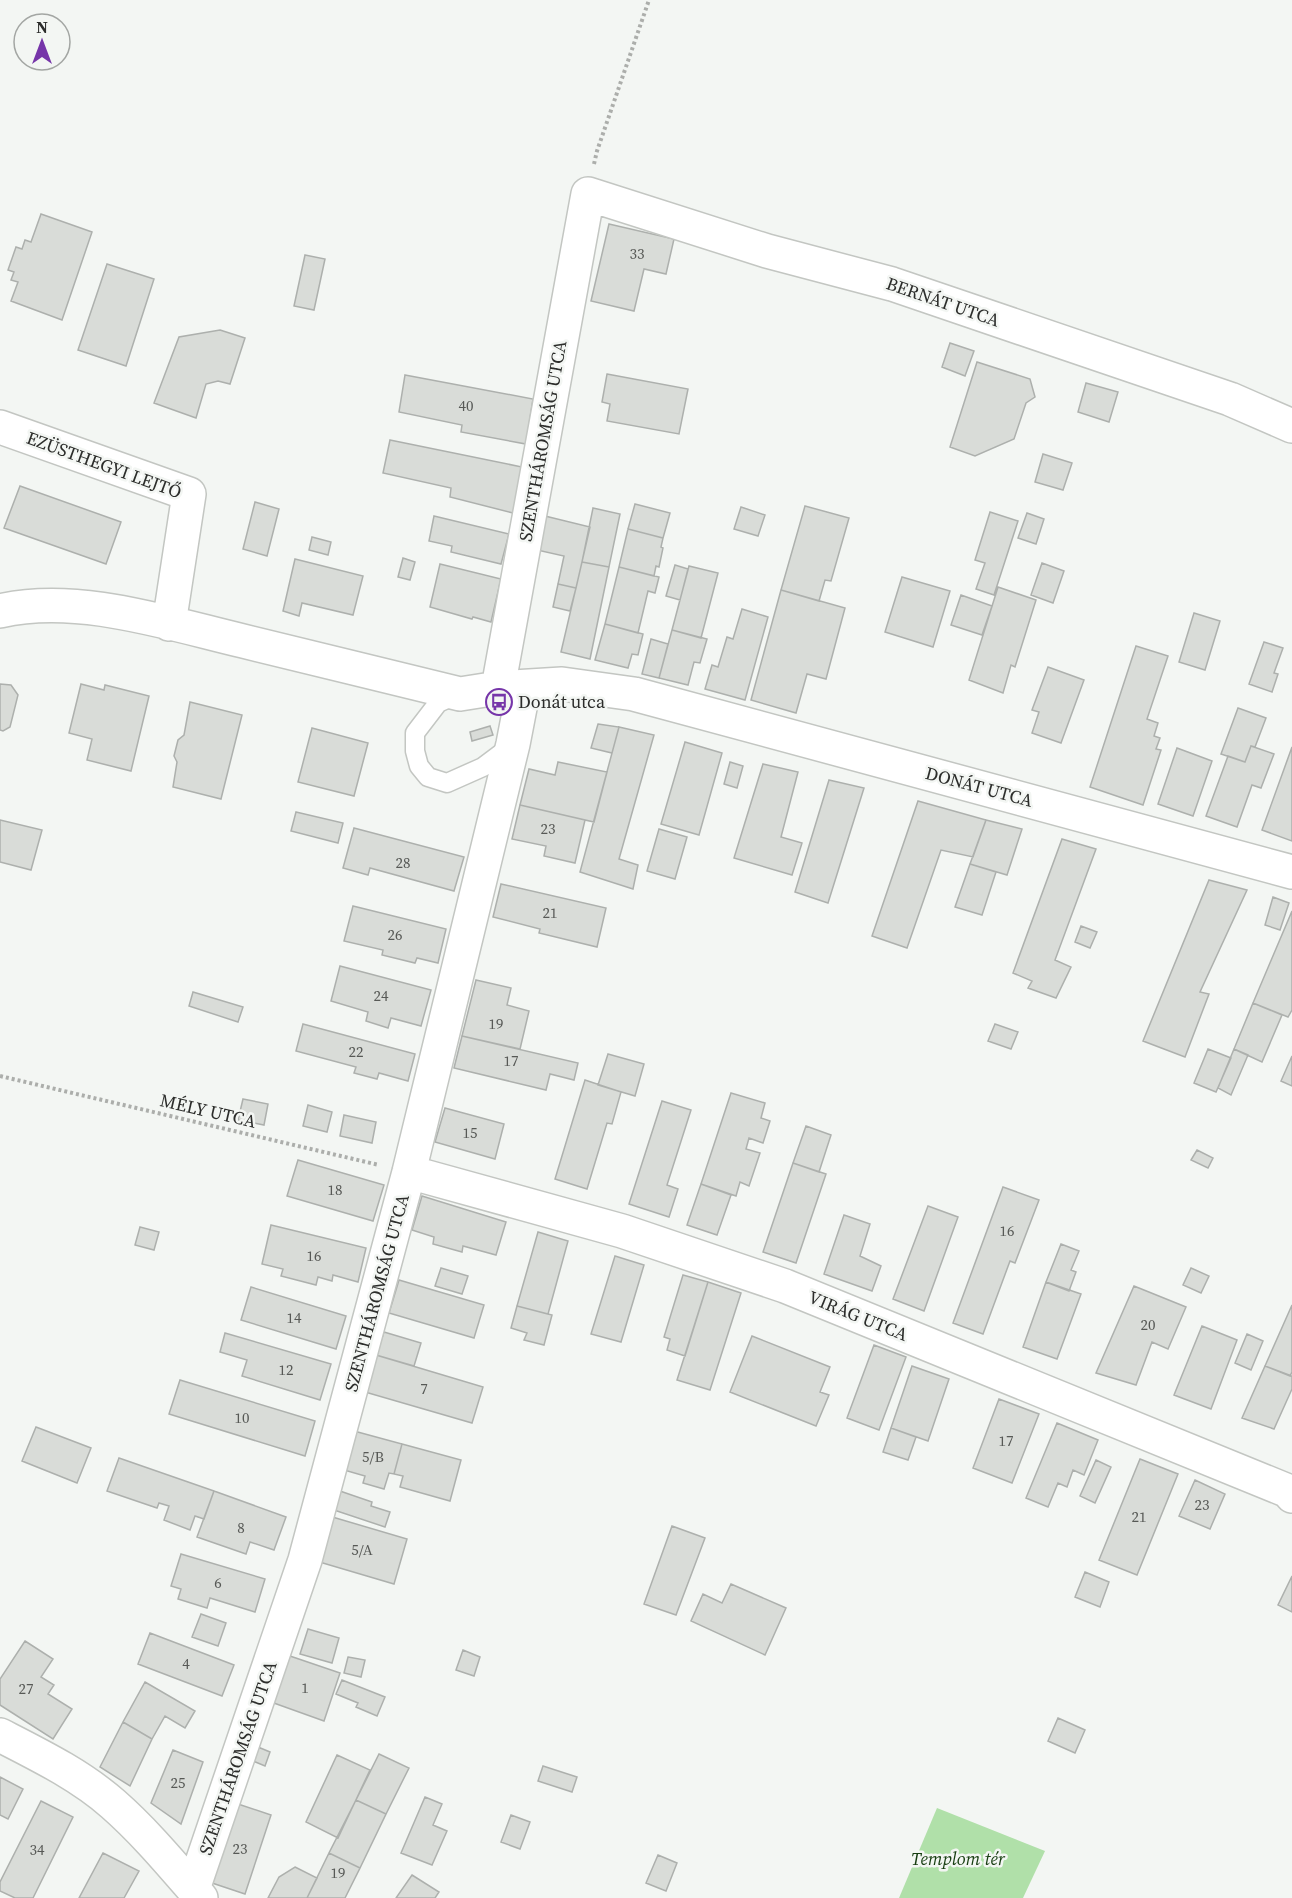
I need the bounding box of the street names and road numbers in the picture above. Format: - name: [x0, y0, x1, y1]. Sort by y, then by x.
- street label: BERNÁT UTCA: [883, 270, 1003, 333]
- street label: SZENTHÁROMSÁG UTCA: [513, 339, 572, 543]
- street label: EZÜSTHEGYI LEJTŐ: [23, 425, 185, 504]
- street label: DONÁT UTCA: [923, 760, 1036, 813]
- street label: MÉLY UTCA: [158, 1087, 259, 1134]
- street label: SZENTHÁROMSÁG UTCA: [338, 1191, 415, 1394]
- street label: VIRÁG UTCA: [805, 1284, 912, 1347]
- street label: SZENTHÁROMSÁG UTCA: [193, 1658, 282, 1858]

